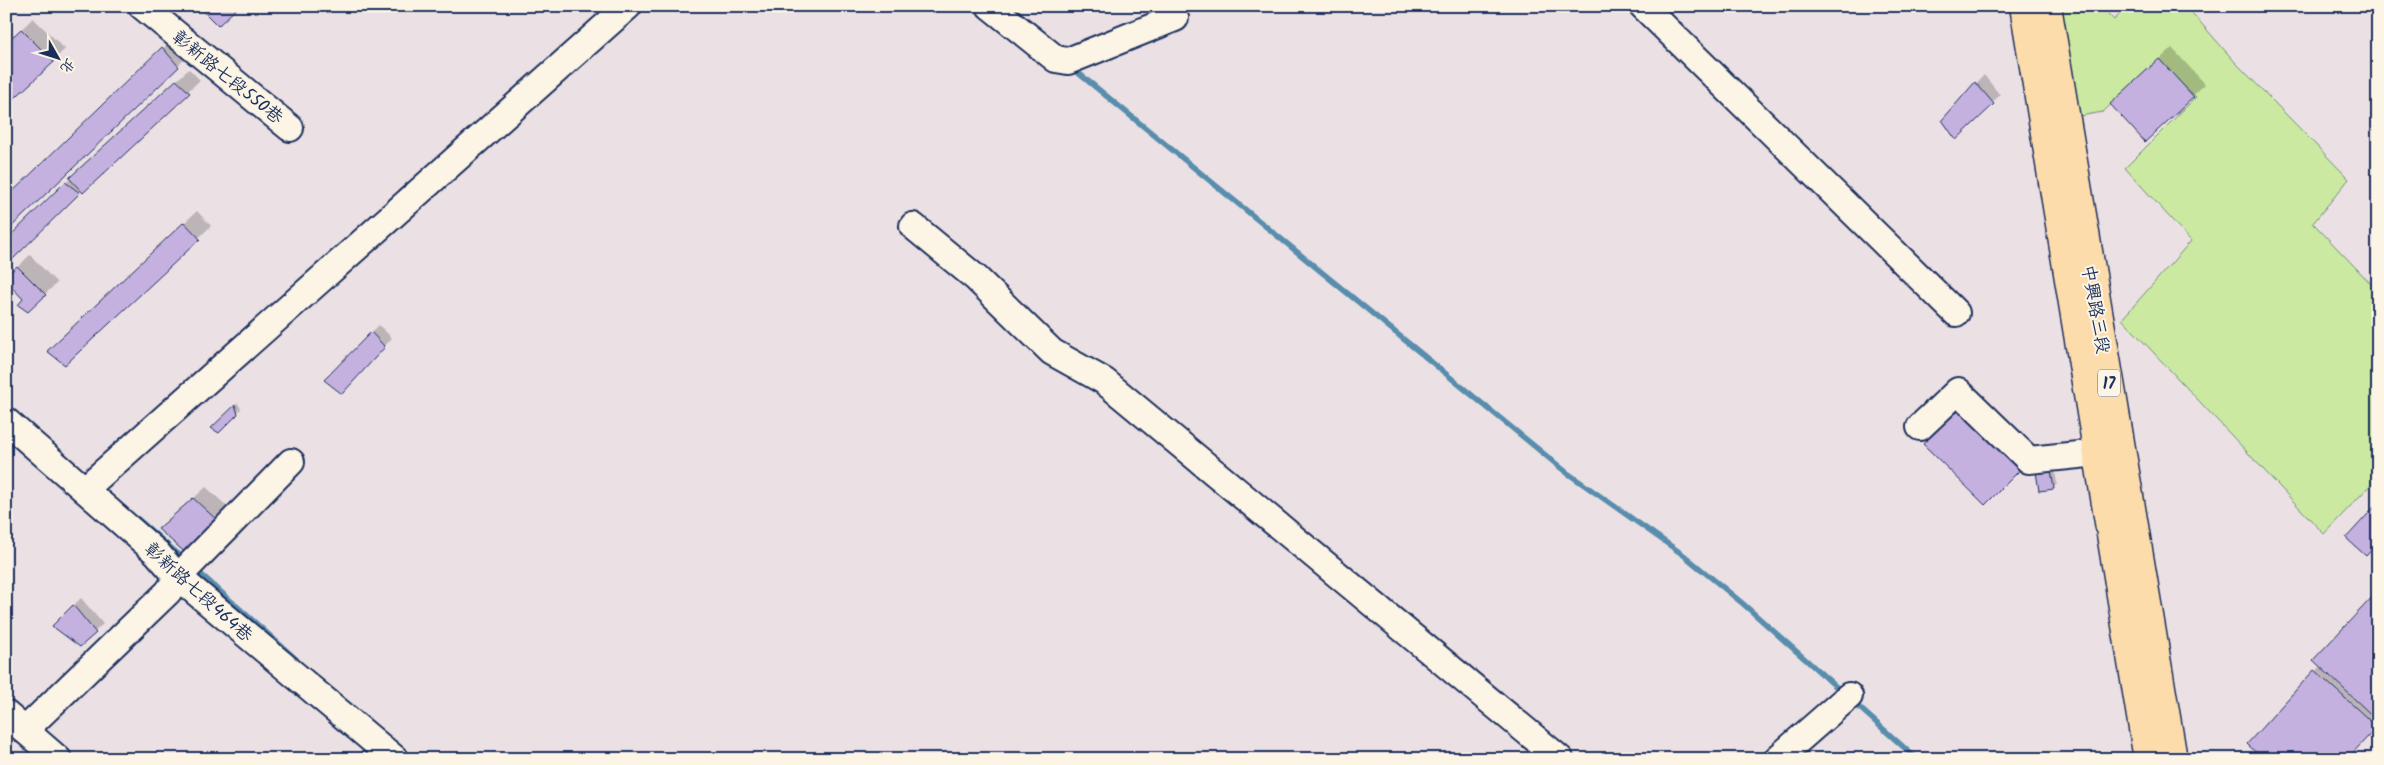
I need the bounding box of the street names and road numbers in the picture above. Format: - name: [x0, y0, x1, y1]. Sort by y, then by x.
- street label: 彰新路七段550巷: [165, 24, 289, 132]
- street label: 中興路三段: [2072, 262, 2117, 356]
- road number: 17: [2098, 369, 2120, 396]
- street label: 彰新路七段464巷: [137, 536, 259, 650]

